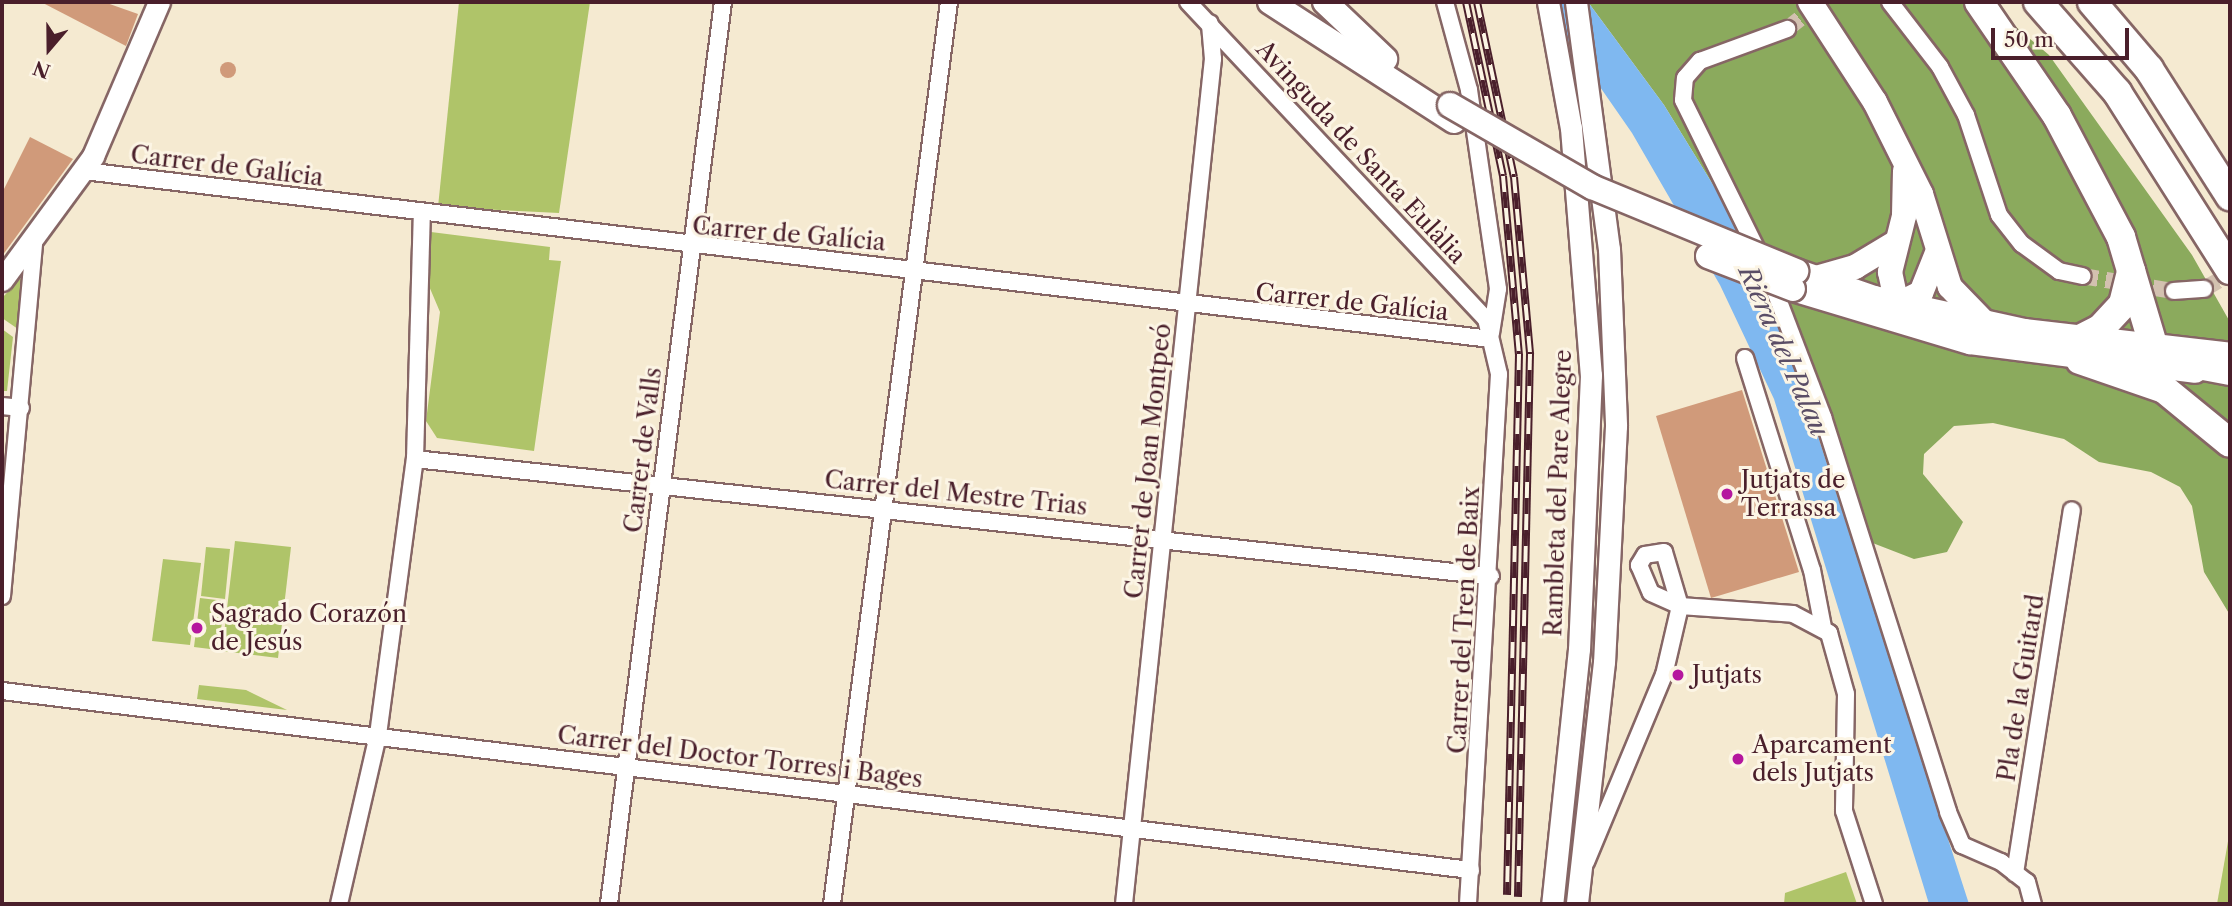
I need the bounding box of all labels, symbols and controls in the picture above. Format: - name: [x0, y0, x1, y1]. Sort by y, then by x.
- north arrow: [14, 14, 84, 84]
- scale bar: [1994, 14, 2132, 58]
- text: 50 m: [2004, 27, 2054, 52]
- street label: Avinguda de Santa Eulàlia: [1250, 34, 1472, 270]
- text: N: [30, 56, 53, 83]
- street label: Carrer de Galícia: [129, 140, 325, 192]
- street label: Carrer de Galícia: [691, 211, 887, 257]
- water label: Riera del Palau: [1731, 261, 1835, 441]
- street label: Carrer de Galícia: [1254, 278, 1450, 326]
- street label: Carrer de Joan Montpeó: [1119, 322, 1177, 600]
- street label: Rambleta del Pare Alegre: [1539, 348, 1577, 638]
- street label: Carrer de Valls: [618, 365, 668, 535]
- street label: Carrer del Mestre Trias: [823, 465, 1089, 521]
- place label: Jutjats de Terrassa: [1741, 466, 1845, 522]
- street label: Carrer del Tren de Baix: [1443, 485, 1485, 755]
- marker: Jutjats de Terrassa: [1719, 486, 1735, 502]
- street label: Pla de la Guitard: [1992, 592, 2050, 784]
- place label: Sagrado Corazón de Jesús: [211, 600, 407, 656]
- marker: Sagrado Corazón de Jesús: [189, 620, 205, 636]
- place label: Jutjats: [1692, 661, 1762, 689]
- marker: Jutjats: [1670, 667, 1686, 683]
- street label: Carrer del Doctor Torres i Bages: [555, 720, 925, 794]
- place label: Aparcament dels Jutjats: [1752, 731, 1892, 787]
- marker: Aparcament dels Jutjats: [1730, 751, 1746, 767]

